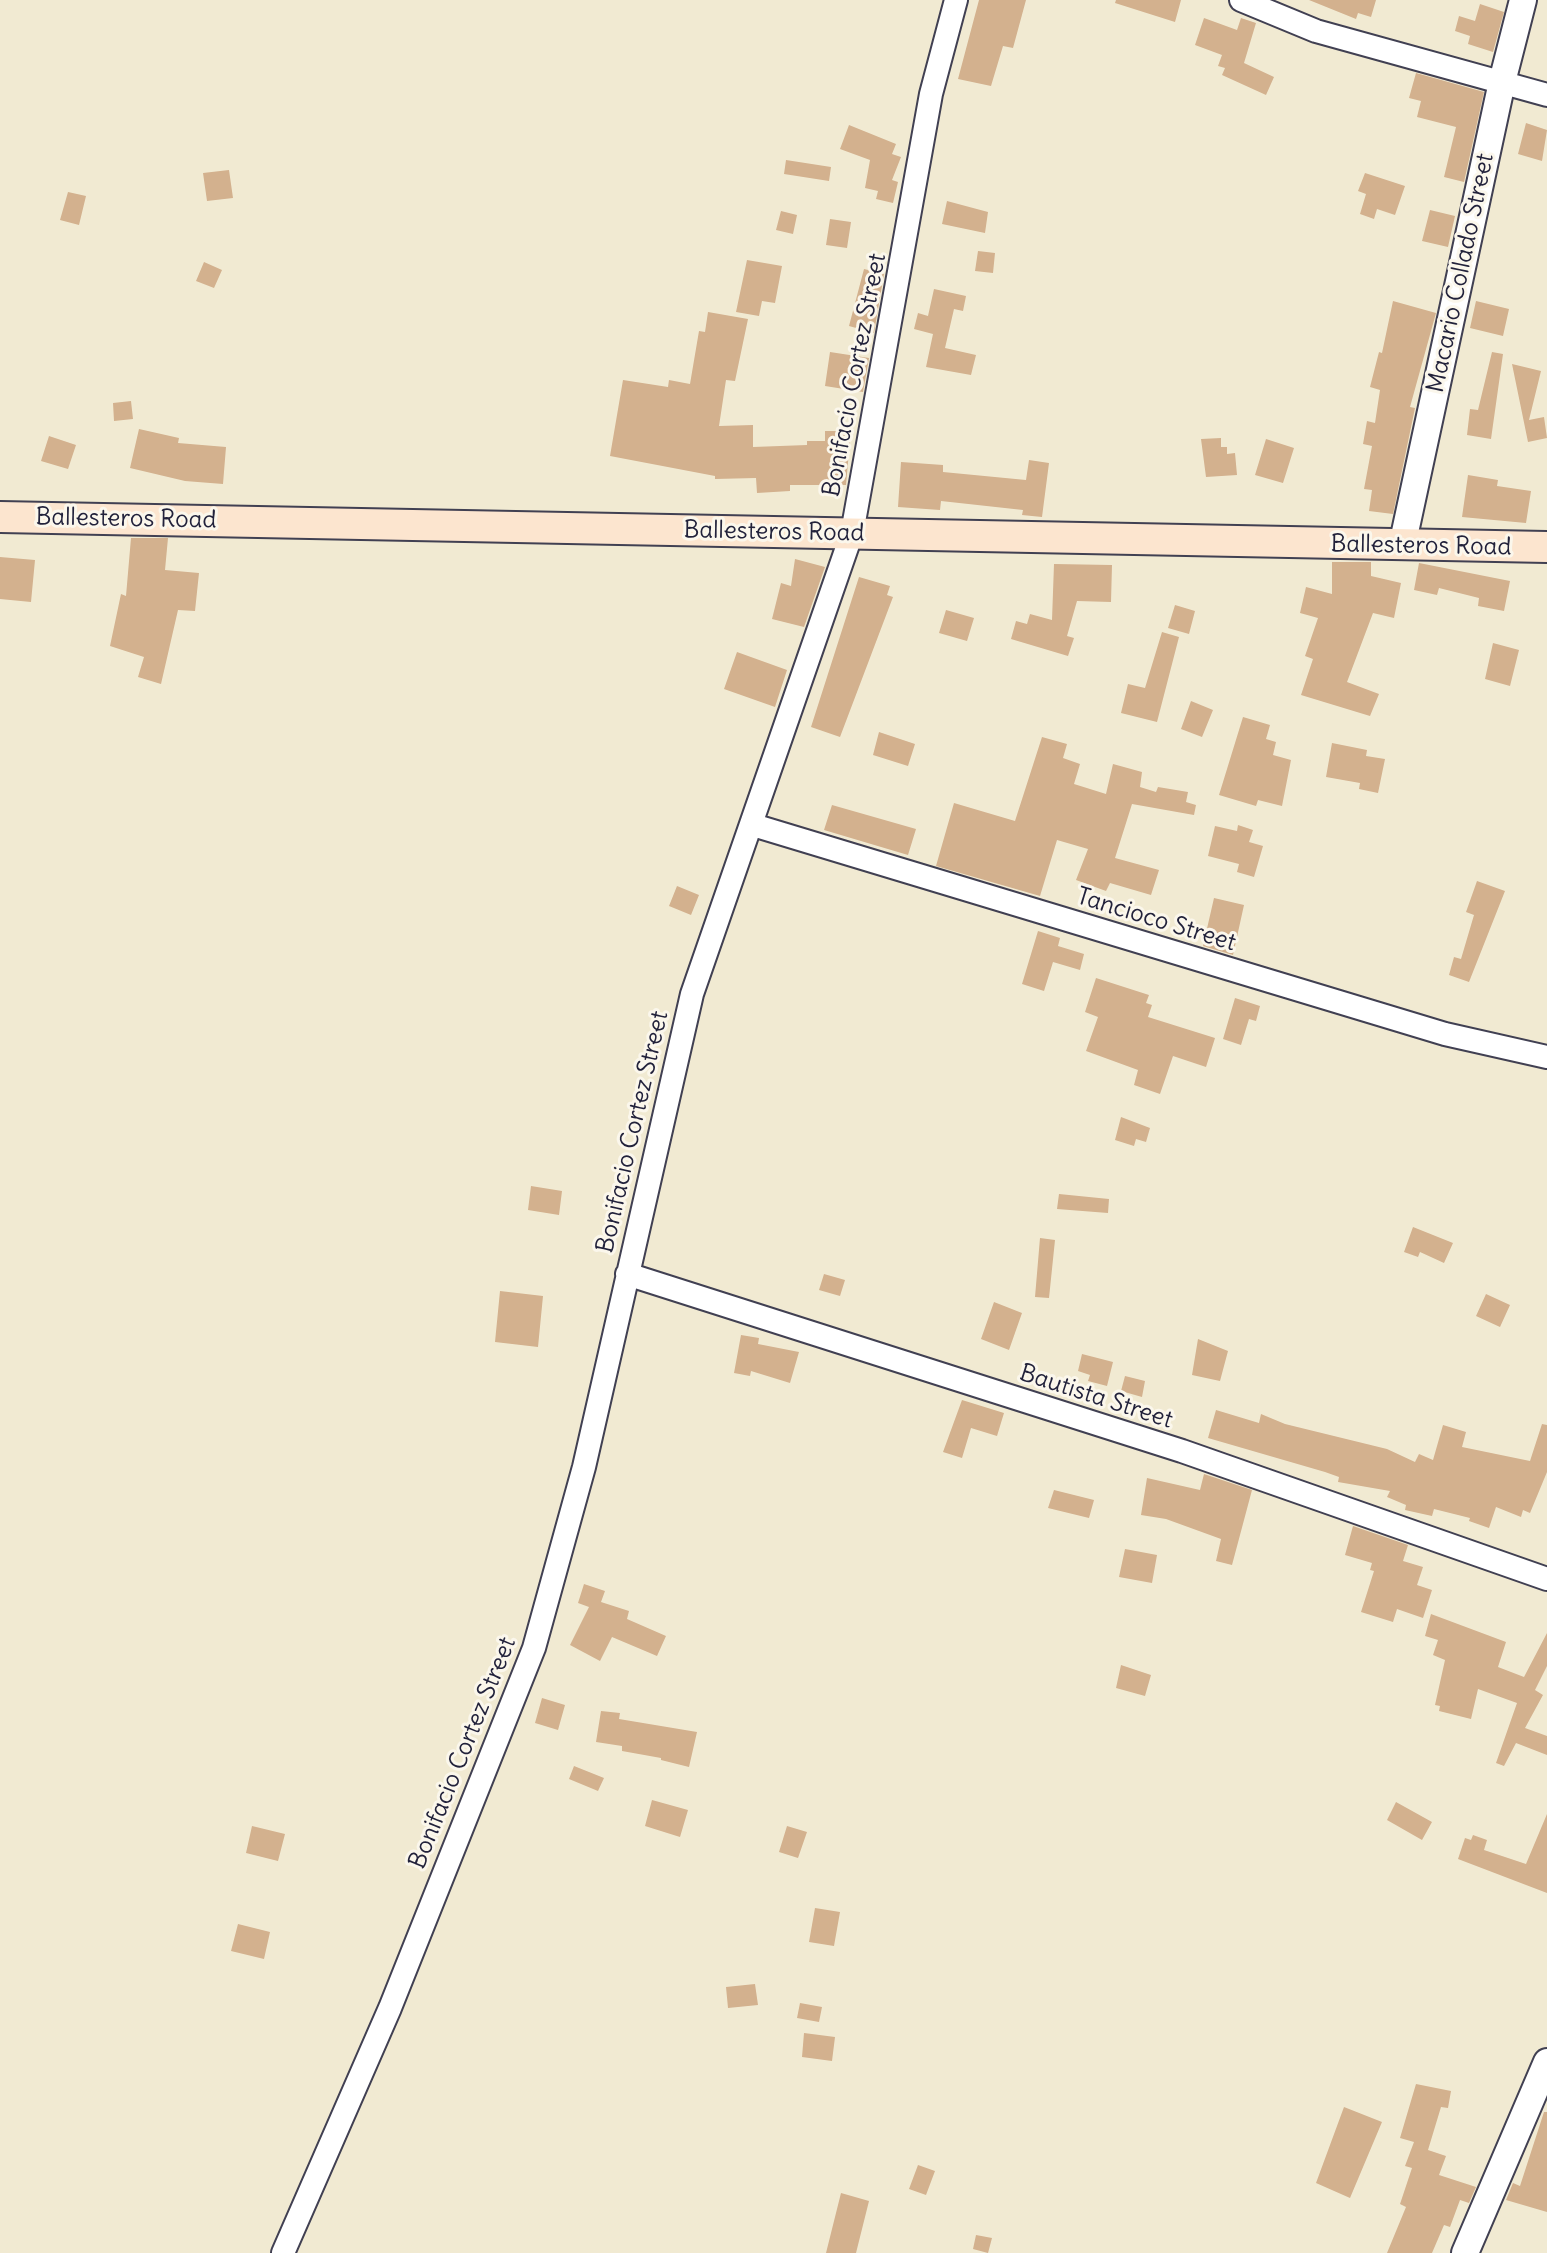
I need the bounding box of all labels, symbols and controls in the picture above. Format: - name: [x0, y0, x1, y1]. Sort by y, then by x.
- street label: Macario Collado Street: [1422, 151, 1500, 395]
- street label: Bonifacio Cortez Street: [817, 251, 893, 499]
- street label: Ballesteros Road: [35, 503, 217, 535]
- street label: Ballesteros Road: [683, 516, 865, 548]
- street label: Ballesteros Road: [1330, 530, 1512, 562]
- street label: Tancioco Street: [1073, 882, 1239, 958]
- street label: Bonifacio Cortez Street: [591, 1008, 675, 1256]
- street label: Bautista Street: [1016, 1359, 1176, 1435]
- street label: Bonifacio Cortez Street: [403, 1633, 523, 1873]

